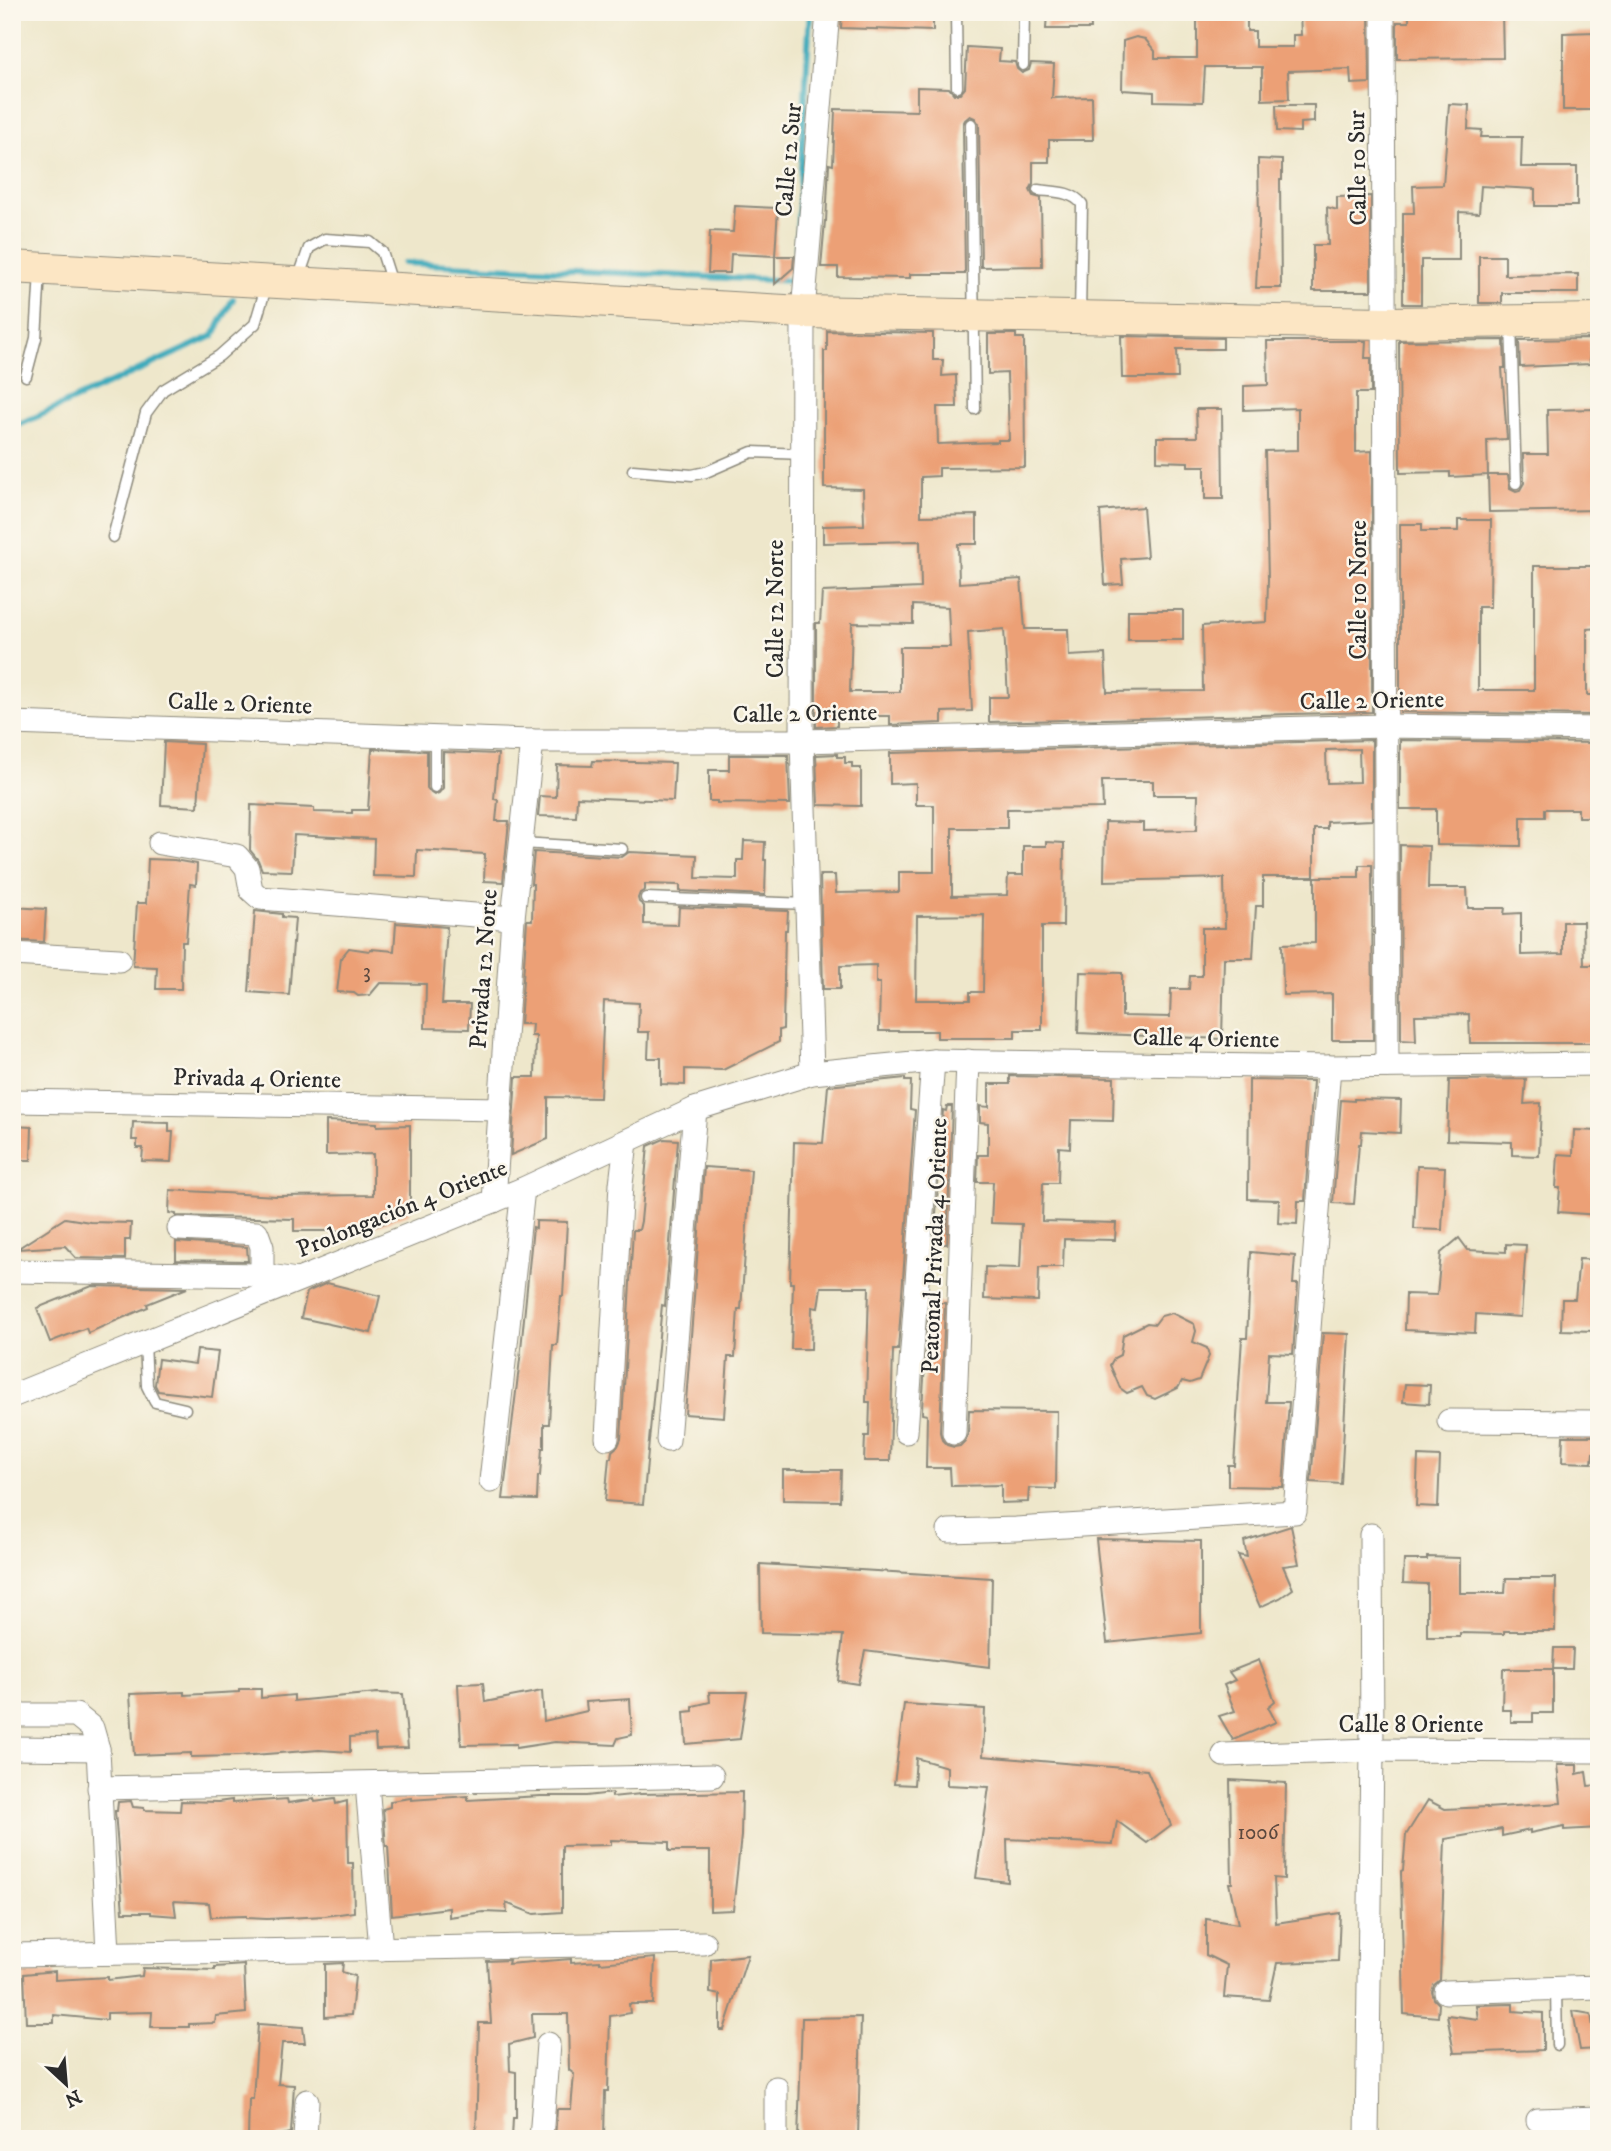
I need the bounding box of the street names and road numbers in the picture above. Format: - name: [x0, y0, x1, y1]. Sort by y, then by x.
- street label: Calle 12 Sur: [769, 102, 809, 218]
- street label: Calle 10 Sur: [1342, 110, 1374, 226]
- street label: Calle 10 Norte: [1344, 520, 1374, 660]
- street label: Calle 12 Norte: [761, 540, 791, 678]
- street label: Calle 2 Oriente: [1299, 685, 1445, 717]
- street label: Calle 2 Oriente: [167, 686, 313, 722]
- street label: Calle 2 Oriente: [732, 698, 878, 730]
- street label: Privada 12 Norte: [463, 888, 505, 1050]
- street label: Calle 4 Oriente: [1132, 1023, 1280, 1055]
- street label: Privada 4 Oriente: [173, 1063, 341, 1095]
- street label: Peatonal Privada 4 Oriente: [916, 1117, 954, 1375]
- street label: Prolongación 4 Oriente: [292, 1153, 512, 1265]
- street label: Calle 8 Oriente: [1339, 1710, 1483, 1740]

